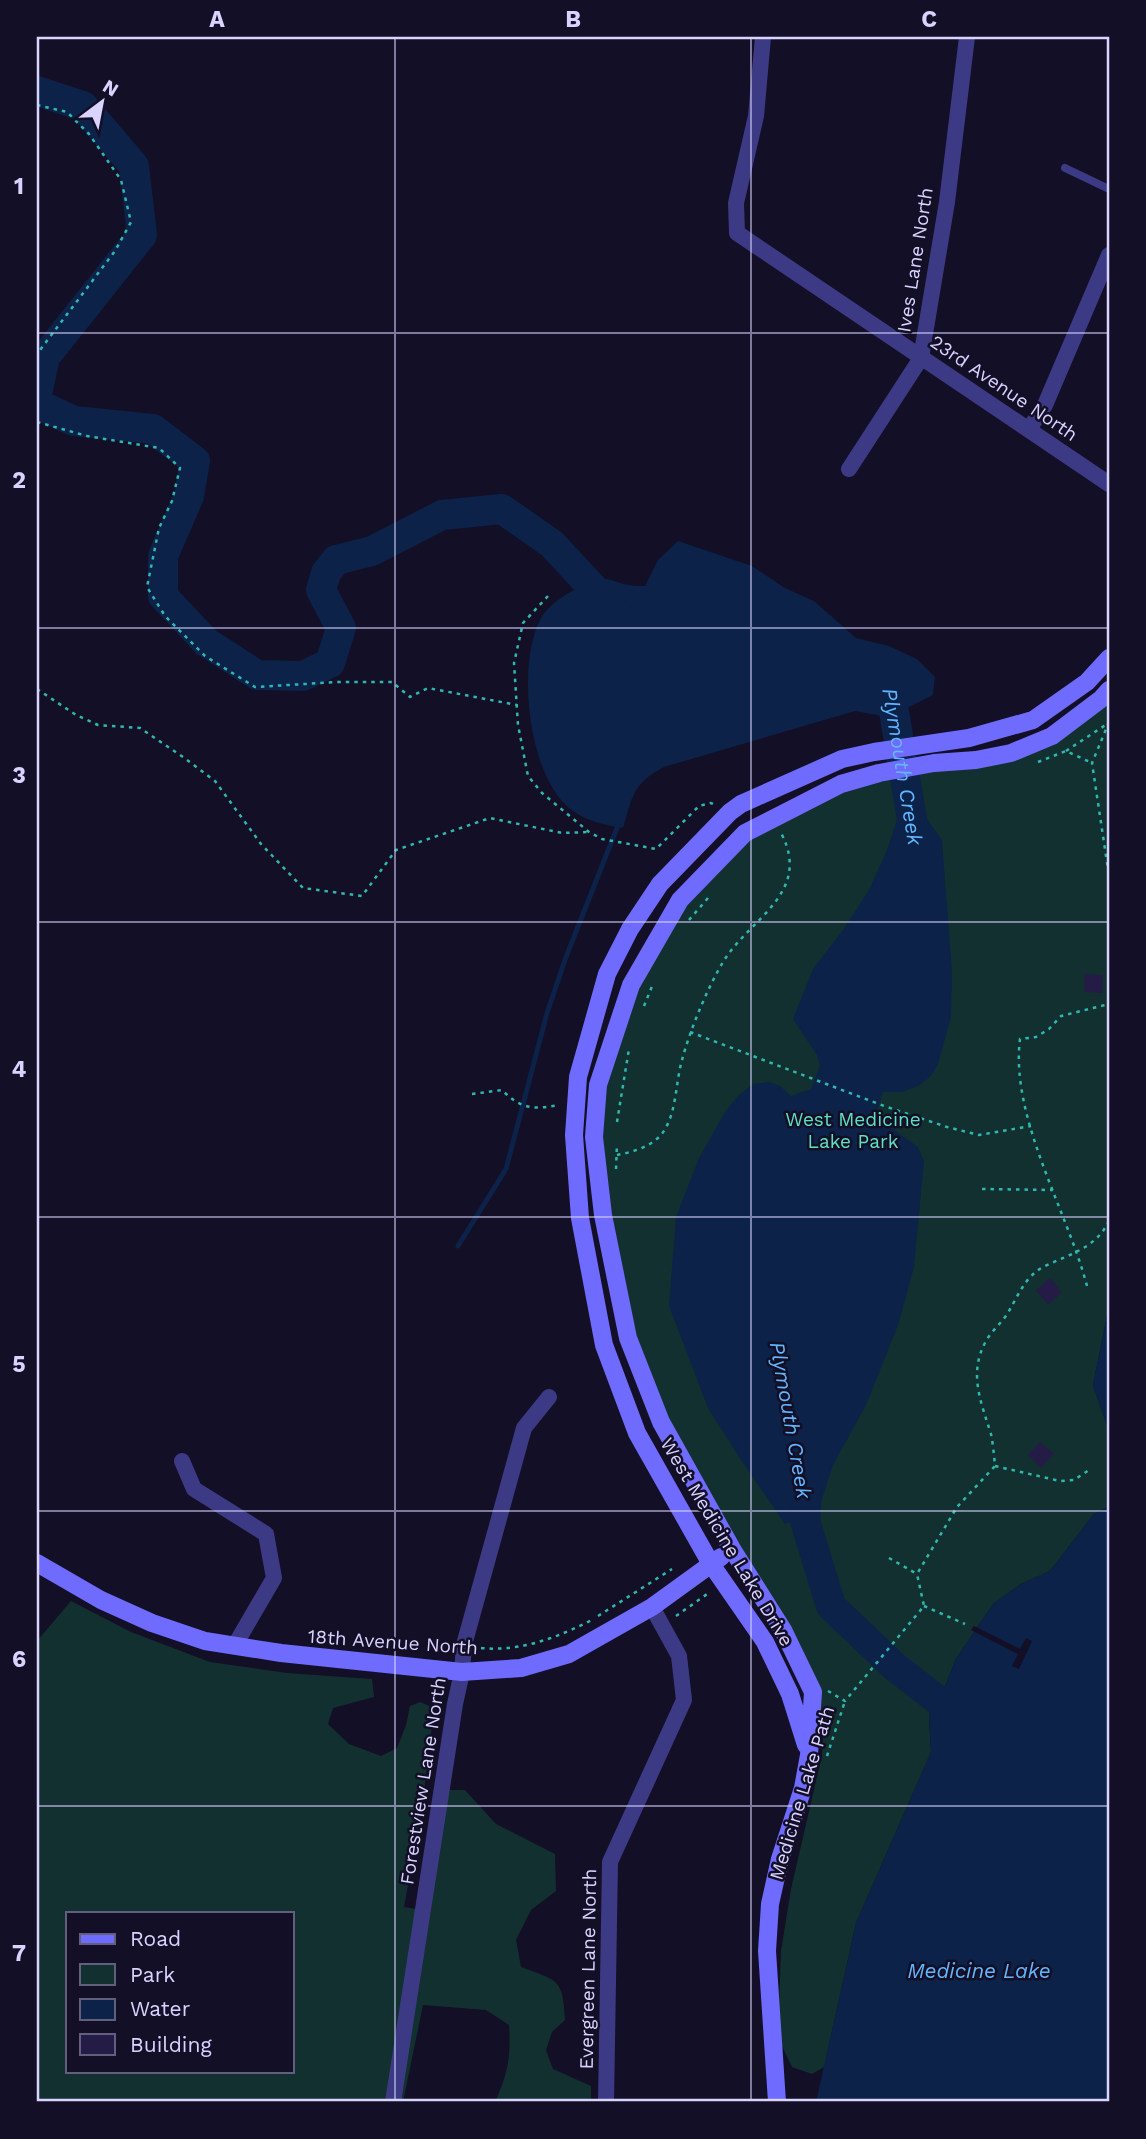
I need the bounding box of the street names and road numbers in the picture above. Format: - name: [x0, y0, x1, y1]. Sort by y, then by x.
- street label: Ives Lane North: [892, 186, 938, 334]
- street label: 23rd Avenue North: [926, 330, 1082, 446]
- street label: West Medicine Lake Drive: [656, 1434, 798, 1650]
- street label: 18th Avenue North: [307, 1625, 479, 1659]
- street label: Forestview Lane North: [395, 1676, 451, 1886]
- street label: Medicine Lake Path: [765, 1703, 839, 1883]
- street label: Evergreen Lane North: [575, 1868, 601, 2070]

